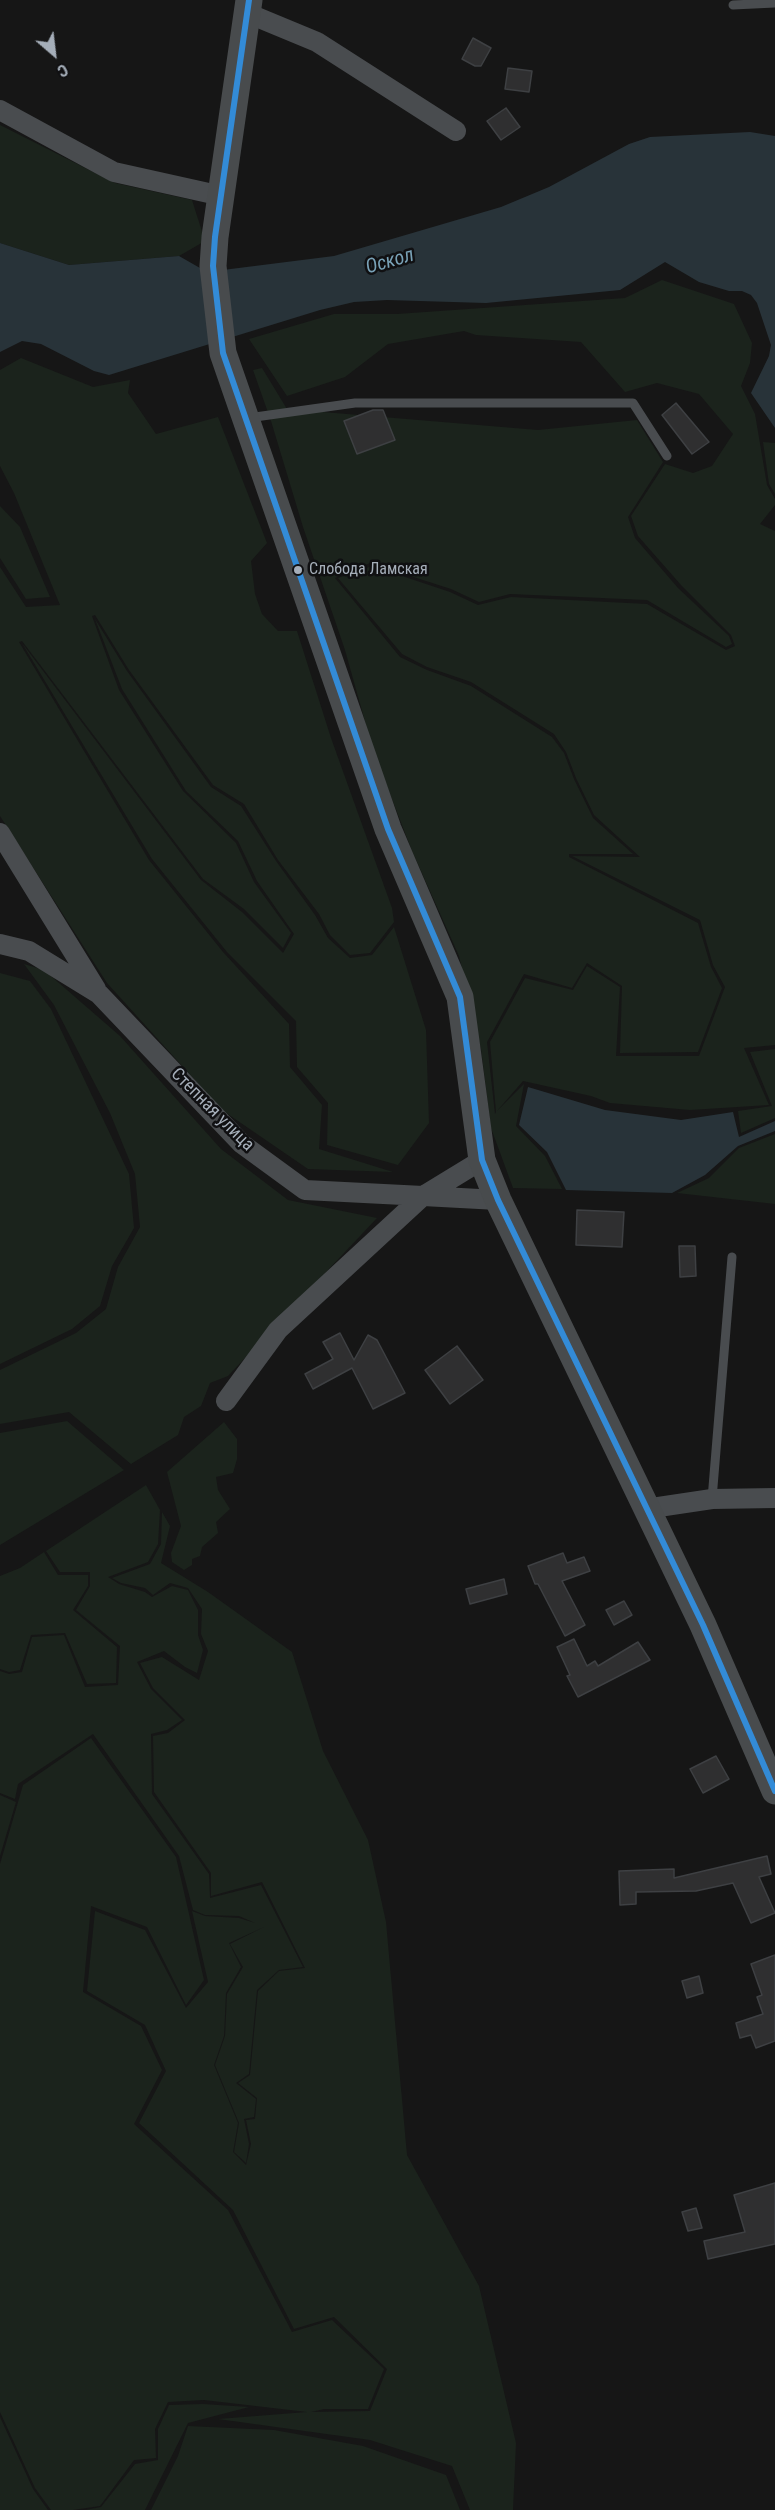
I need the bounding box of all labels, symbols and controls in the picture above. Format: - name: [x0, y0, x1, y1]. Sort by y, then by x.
- north arrow: [24, 24, 84, 84]
- text: С: [54, 60, 71, 81]
- water label: Оскол: [363, 244, 417, 280]
- place label: Слобода Ламская: [309, 560, 428, 580]
- marker: Слобода Ламская: [292, 564, 304, 576]
- street label: Степная улица: [166, 1064, 258, 1156]

